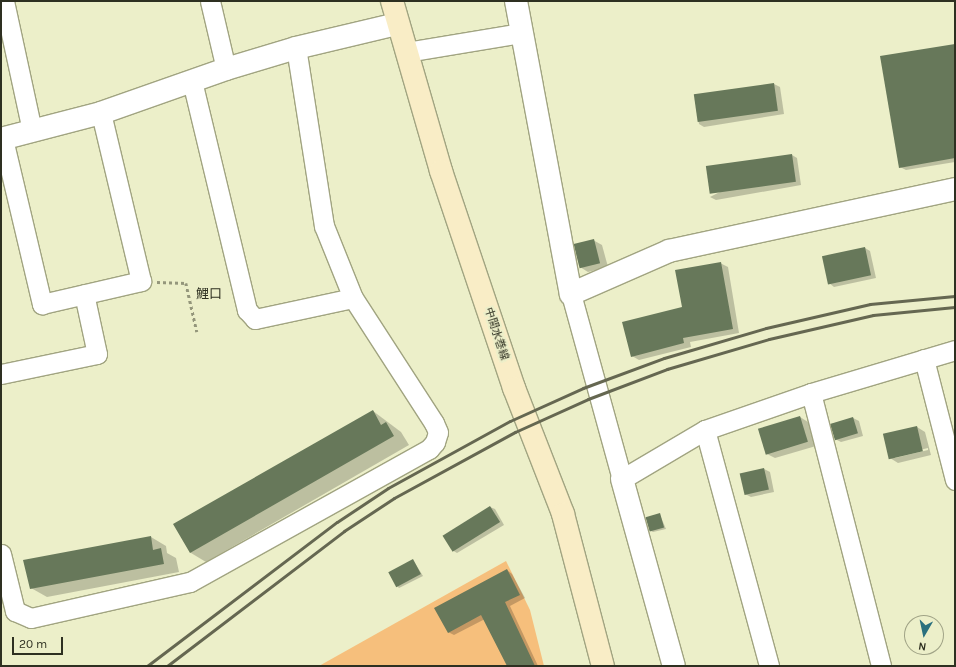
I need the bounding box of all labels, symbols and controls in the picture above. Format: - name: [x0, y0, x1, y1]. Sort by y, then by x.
- district label: 鯉口: [196, 286, 222, 302]
- street label: 中間水巻線: [481, 306, 511, 362]
- north arrow: [904, 615, 944, 655]
- scale bar: [14, 629, 65, 655]
- text: 20 m: [19, 637, 47, 651]
- text: N: [917, 639, 927, 653]

